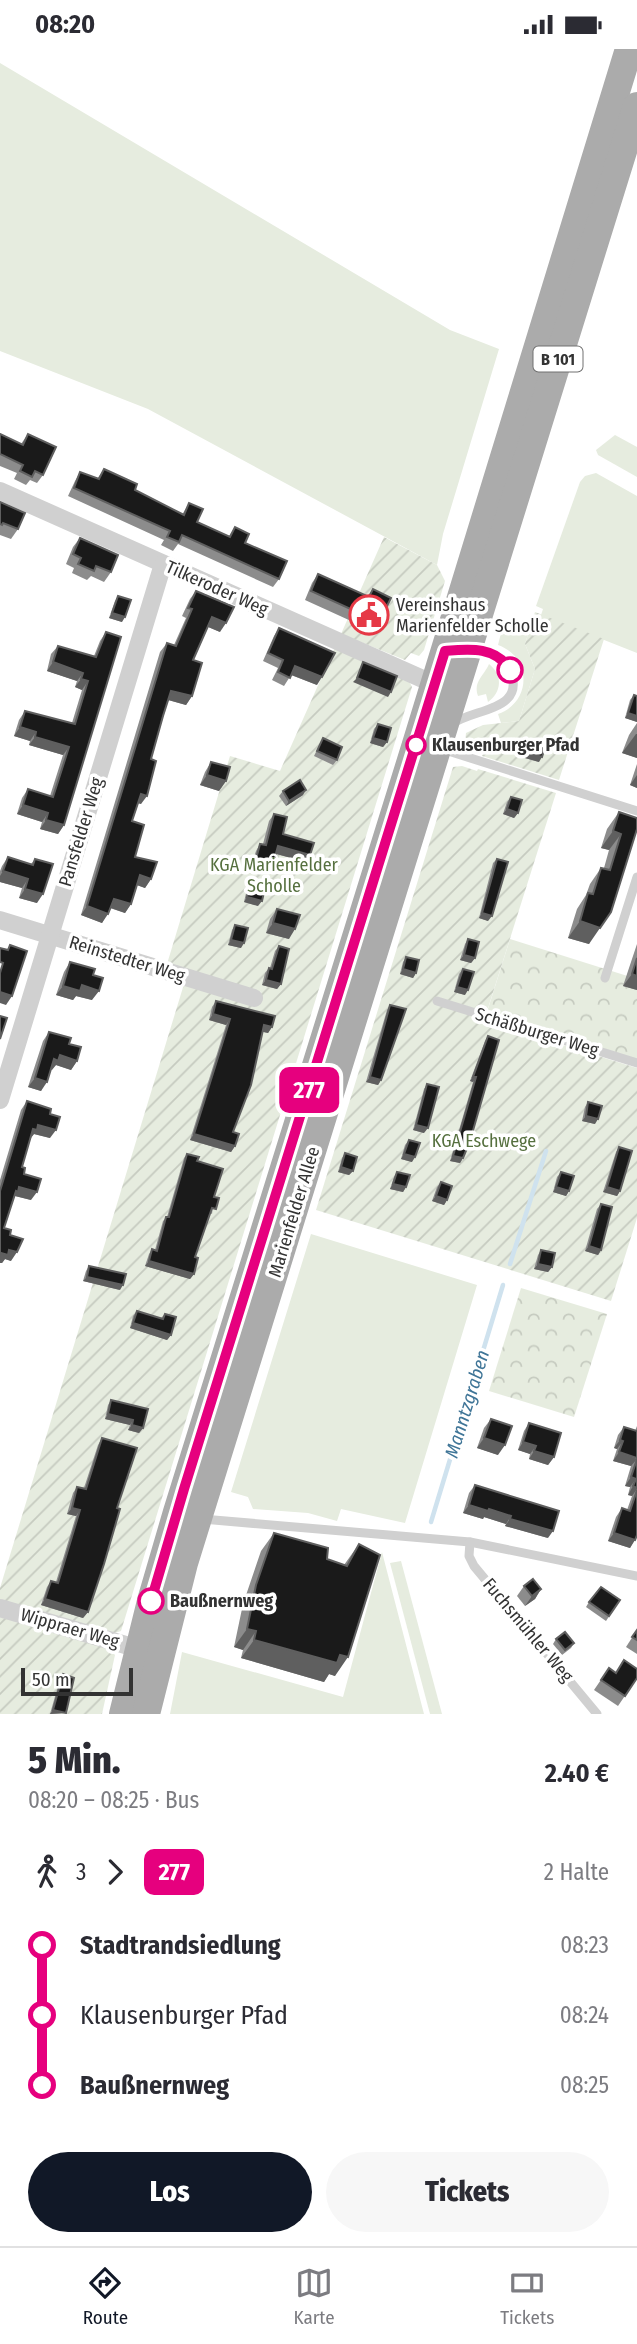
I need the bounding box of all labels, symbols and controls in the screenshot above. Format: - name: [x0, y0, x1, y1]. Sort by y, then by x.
- text: 08:20: [35, 9, 95, 40]
- road number: B 101: [534, 347, 582, 371]
- street label: Tilkeroder Weg: [162, 556, 272, 621]
- public building icon: Vereinshaus Marienfelder Scholle: [348, 594, 390, 636]
- place label: Vereinshaus Marienfelder Scholle: [396, 594, 549, 637]
- unlabelled marker: [497, 657, 523, 683]
- place label: Klausenburger Pfad: [432, 734, 580, 756]
- marker: Klausenburger Pfad: [406, 735, 426, 755]
- street label: Pansfelder Weg: [54, 774, 108, 889]
- park label: KGA Marienfelder Scholle: [210, 854, 339, 897]
- street label: Reinstedter Weg: [66, 931, 188, 987]
- street label: Schäßburger Weg: [473, 1003, 602, 1061]
- line badge: 277: [269, 1067, 349, 1113]
- text: 277: [293, 1076, 325, 1104]
- park label: KGA Eschwege: [432, 1130, 536, 1152]
- street label: Marienfelder Allee: [264, 1144, 324, 1280]
- water label: Manntzgraben: [440, 1347, 494, 1461]
- street label: Fuchsmühler Weg: [478, 1574, 578, 1687]
- marker: Baußnernweg: [138, 1588, 164, 1614]
- place label: Baußnernweg: [170, 1590, 273, 1612]
- street label: Wippraer Weg: [18, 1603, 122, 1653]
- scale bar: [21, 1665, 133, 1697]
- text: 50 m: [32, 1668, 70, 1691]
- text: 5 Min.: [28, 1737, 121, 1783]
- text: 2.40 €: [545, 1758, 609, 1789]
- text: 08:20 – 08:25 · Bus: [28, 1786, 199, 1814]
- icon: walk: [28, 1853, 66, 1891]
- icon: forward: [96, 1853, 134, 1891]
- text: 3: [76, 1858, 86, 1886]
- text: 277: [158, 1858, 190, 1886]
- text: 2 Halte: [544, 1858, 609, 1886]
- text: Stadtrandsiedlung: [80, 1930, 281, 1961]
- text: 08:23: [560, 1931, 609, 1959]
- text: Klausenburger Pfad: [80, 2000, 288, 2031]
- text: 08:24: [560, 2001, 609, 2029]
- text: Baußnernweg: [80, 2070, 229, 2101]
- text: 08:25: [560, 2071, 609, 2099]
- button: Los: [28, 2152, 312, 2232]
- button: Tickets: [326, 2152, 609, 2232]
- tab: Route: [83, 2264, 128, 2329]
- tab: Karte: [294, 2264, 335, 2329]
- tab: Tickets: [500, 2264, 554, 2329]

